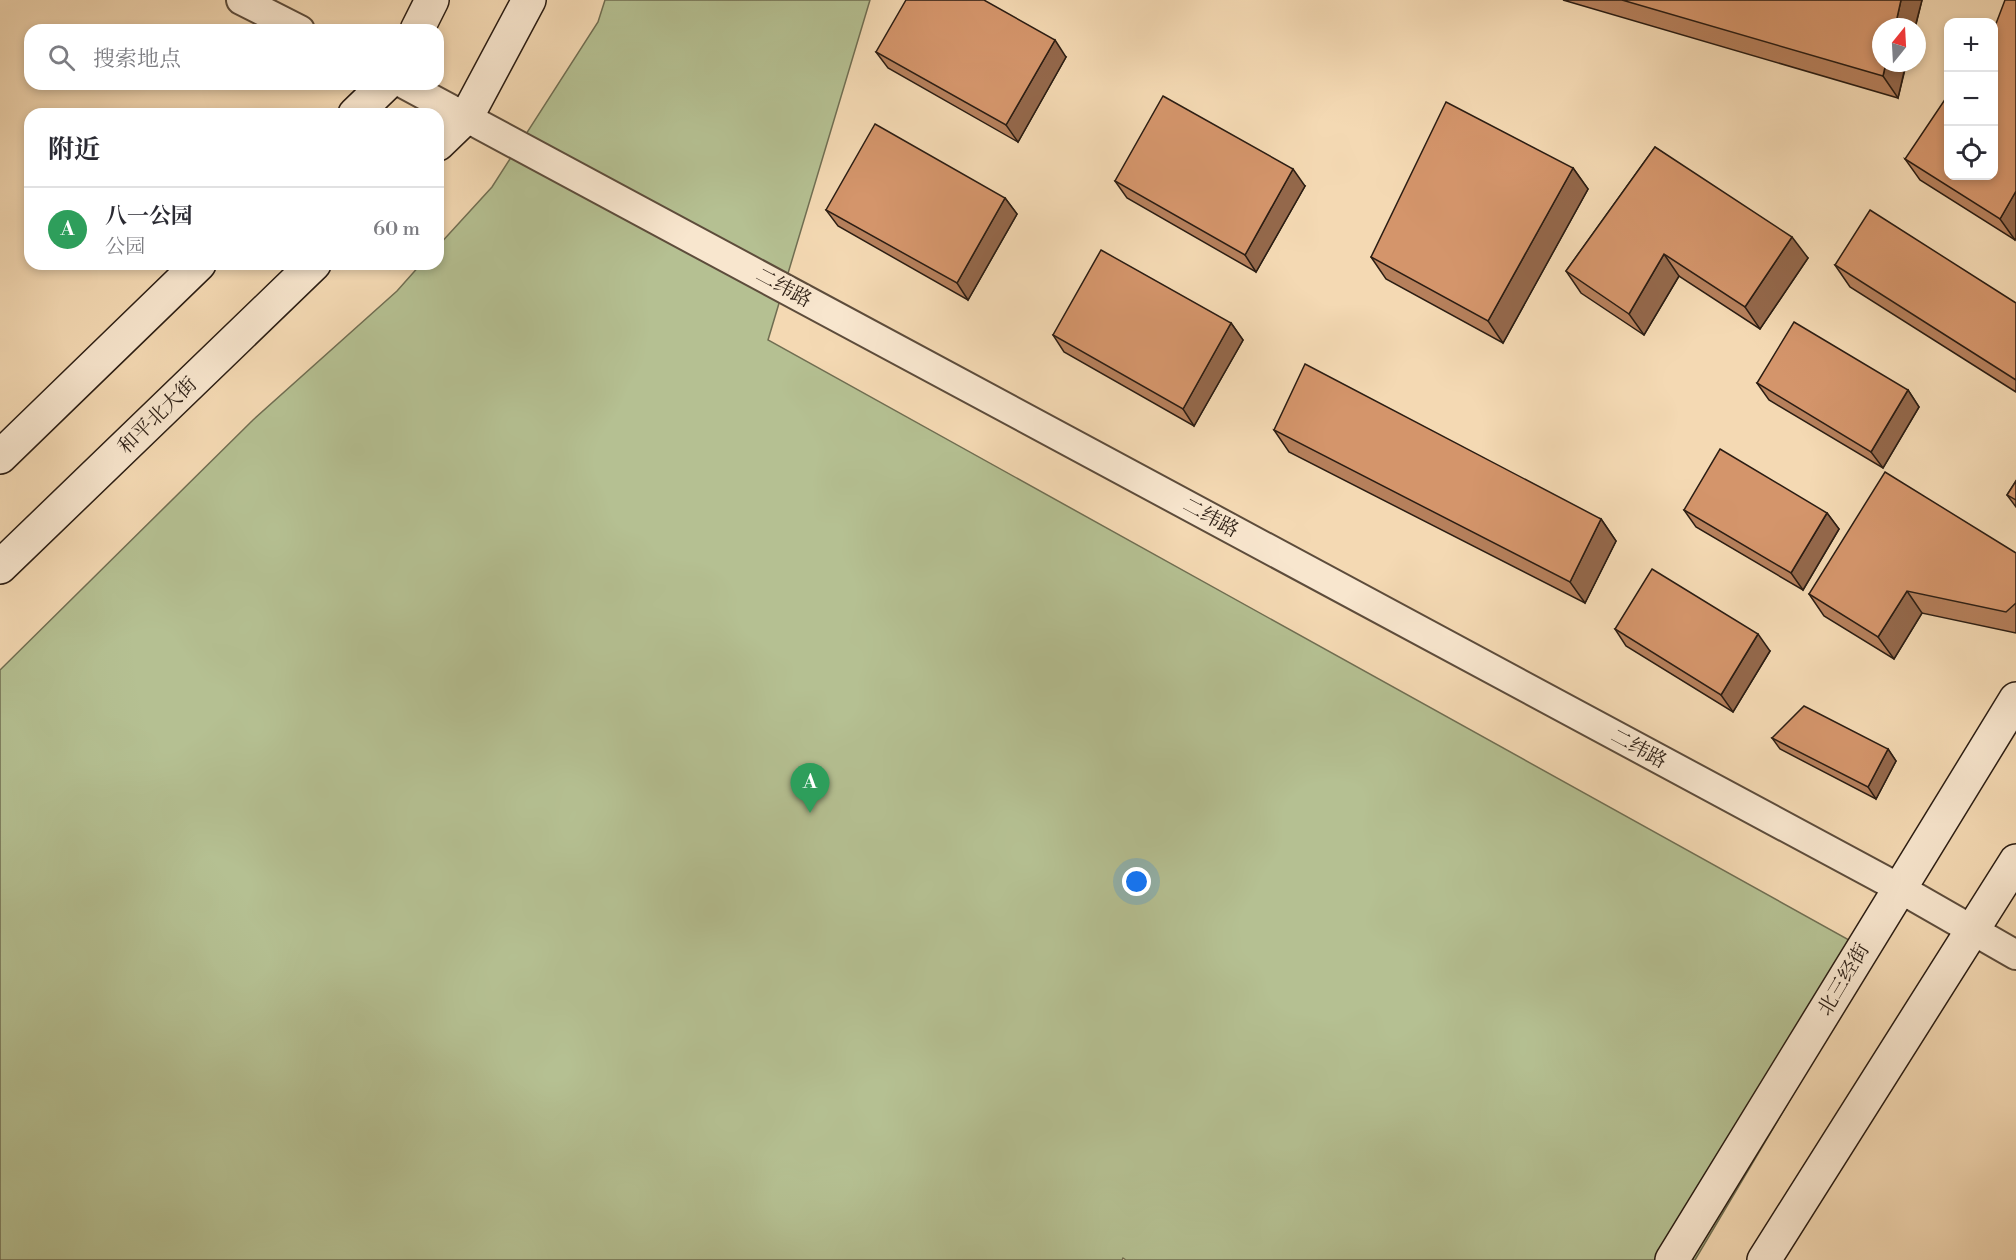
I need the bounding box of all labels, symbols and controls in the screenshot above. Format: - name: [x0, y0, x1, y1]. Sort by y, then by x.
- north arrow: [1872, 18, 1926, 72]
- map controls: [1944, 18, 1998, 180]
- button: +: [1944, 18, 1998, 72]
- search box: [24, 24, 444, 90]
- icon: search: [45, 41, 78, 74]
- text: 搜索地点: [93, 46, 181, 73]
- button: −: [1944, 72, 1998, 126]
- button: locate: [1944, 126, 1998, 180]
- text: 附近: [48, 134, 100, 166]
- text: 八一公园: [105, 203, 193, 230]
- text: A: [60, 217, 75, 242]
- text: 60 m: [373, 217, 420, 242]
- text: 公园: [105, 235, 145, 260]
- street label: 二纬路: [751, 263, 816, 313]
- street label: 和平北大街: [113, 372, 203, 460]
- street label: 二纬路: [1178, 493, 1243, 543]
- street label: 二纬路: [1606, 724, 1671, 774]
- pin: A: [790, 764, 830, 813]
- your location: [1122, 867, 1151, 896]
- street label: 北三经街: [1813, 939, 1876, 1020]

